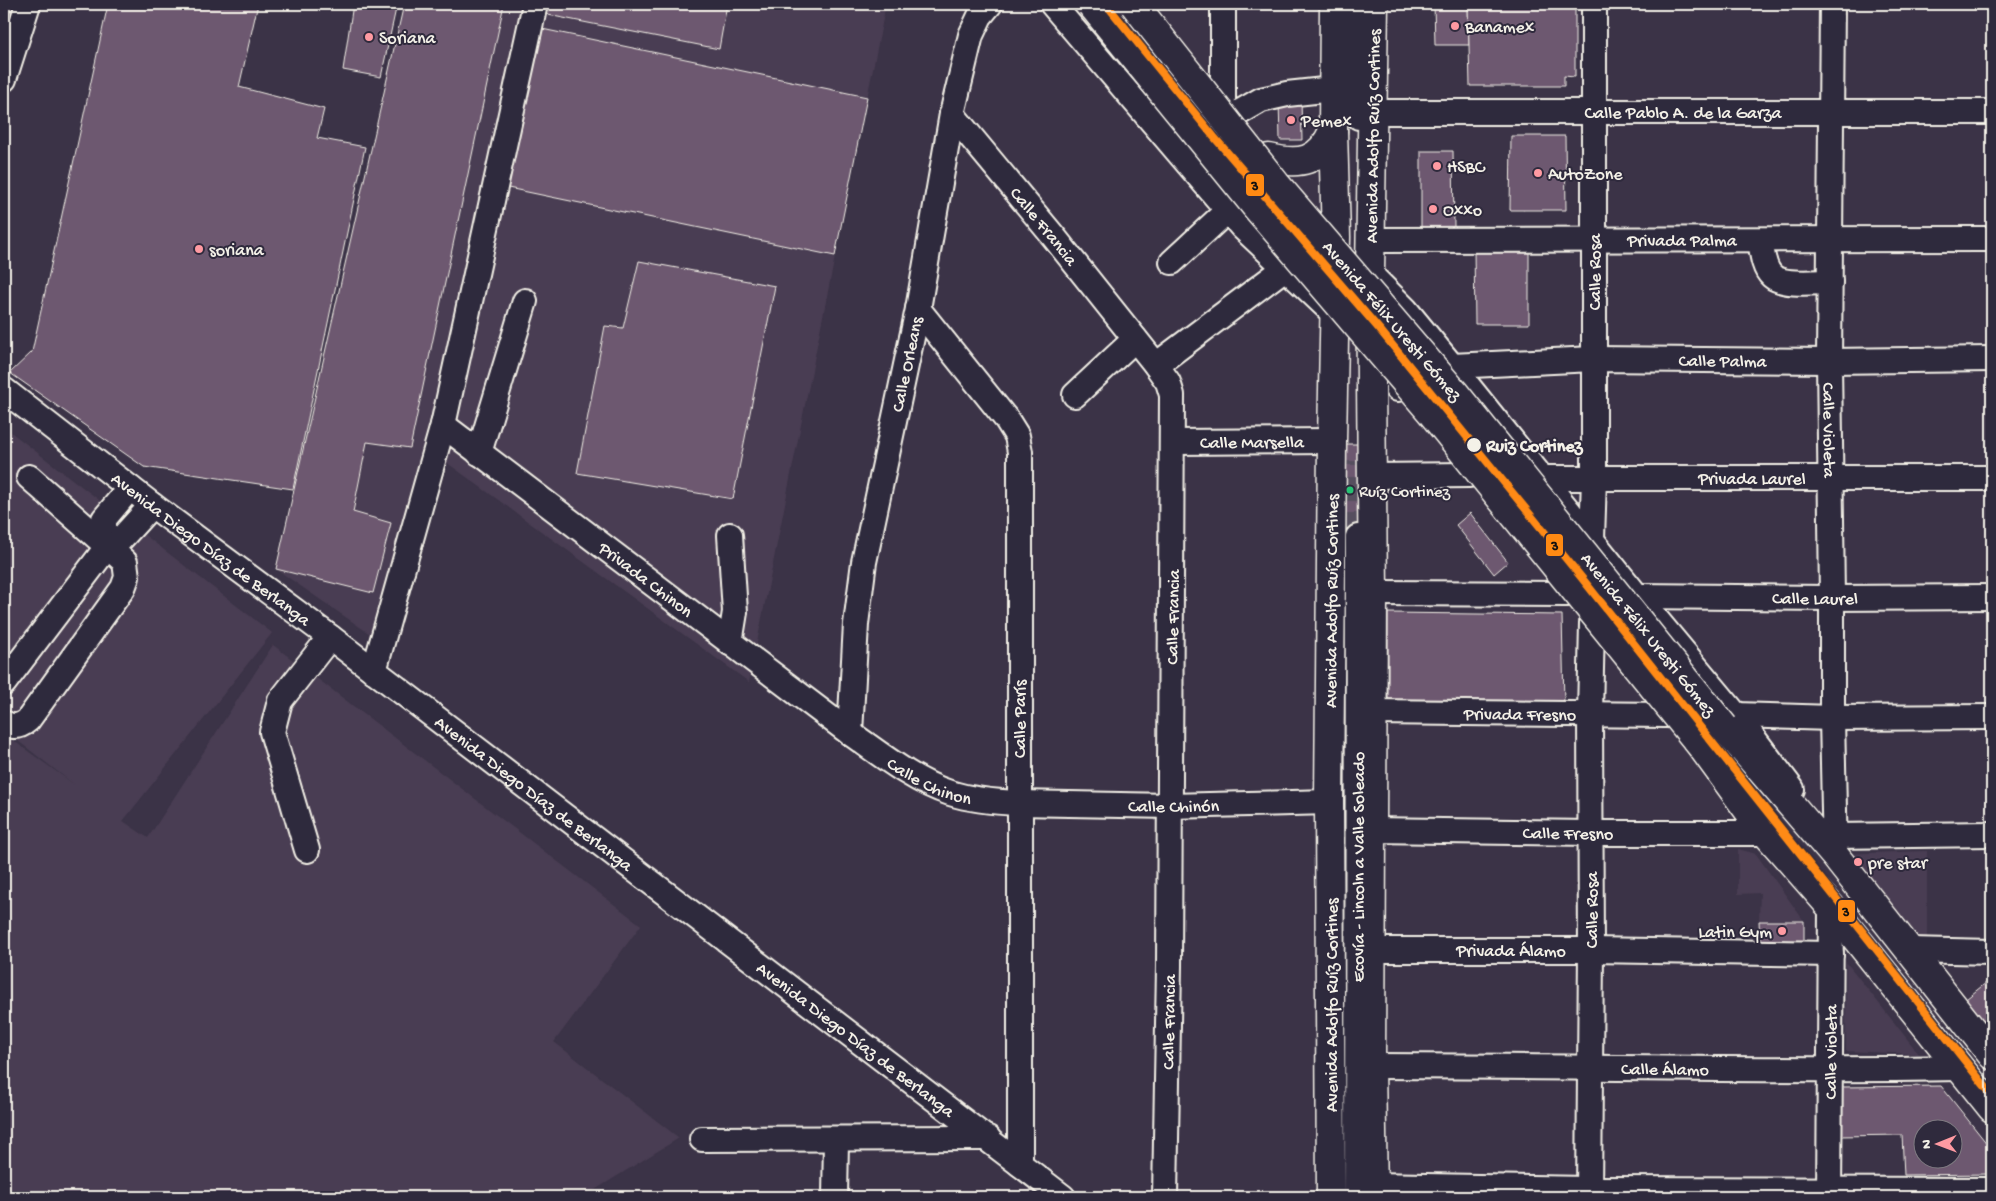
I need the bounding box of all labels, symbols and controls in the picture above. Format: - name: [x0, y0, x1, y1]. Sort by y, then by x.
- place label: Banamex: [1464, 18, 1535, 39]
- marker: Banamex: [1449, 20, 1461, 32]
- street label: Avenida Adolfo Ruíz Cortines: [1362, 28, 1387, 243]
- place label: Soriana: [379, 29, 437, 50]
- marker: Soriana: [363, 31, 375, 43]
- street label: Calle Pablo A. de la Garza: [1585, 104, 1782, 125]
- place label: Pemex: [1300, 112, 1352, 133]
- marker: Pemex: [1285, 114, 1297, 126]
- place label: HSBC: [1447, 158, 1486, 179]
- marker: HSBC: [1431, 160, 1443, 172]
- place label: AutoZone: [1548, 165, 1623, 186]
- marker: AutoZone: [1532, 167, 1544, 179]
- line badge: 3: [1245, 173, 1265, 197]
- text: 3: [1250, 179, 1259, 196]
- street label: Calle Francia: [1004, 184, 1081, 272]
- place label: Oxxo: [1443, 201, 1482, 222]
- marker: Oxxo: [1427, 203, 1439, 215]
- street label: Privada Palma: [1626, 231, 1738, 253]
- street label: Calle Rosa: [1586, 233, 1607, 310]
- street label: Avenida Félix Uresti Gómez: [1317, 238, 1466, 407]
- place label: soriana: [209, 241, 265, 262]
- marker: soriana: [193, 243, 205, 255]
- street label: Calle Orleans: [888, 314, 929, 414]
- street label: Calle Palma: [1678, 352, 1768, 373]
- street label: Calle Violeta: [1816, 382, 1838, 479]
- street label: Calle Marsella: [1200, 433, 1305, 455]
- marker: Ruiz Cortinez: [1465, 436, 1483, 454]
- place label: Ruiz Cortinez: [1485, 437, 1584, 458]
- street label: Avenida Diego Díaz de Berlanga: [106, 469, 314, 632]
- street label: Privada Laurel: [1697, 470, 1806, 491]
- place label: Ruíz Cortinez: [1359, 483, 1451, 503]
- marker: Ruíz Cortinez: [1345, 485, 1355, 495]
- street label: Avenida Adolfo Ruíz Cortines: [1322, 493, 1345, 708]
- line badge: 3: [1545, 533, 1564, 557]
- street label: Privada Chinon: [593, 538, 696, 624]
- text: 3: [1550, 539, 1559, 556]
- street label: Avenida Félix Uresti Gómez: [1575, 550, 1720, 723]
- street label: Calle Francia: [1163, 568, 1186, 665]
- street label: Calle Laurel: [1772, 589, 1858, 611]
- street label: Calle París: [1011, 679, 1032, 758]
- street label: Privada Fresno: [1463, 705, 1576, 727]
- street label: Avenida Diego Díaz de Berlanga: [430, 713, 637, 878]
- street label: Ecovía - Lincoln a Valle Soleado: [1349, 752, 1371, 982]
- street label: Calle Chinon: [882, 754, 973, 811]
- street label: Calle Chinón: [1128, 797, 1220, 819]
- street label: Calle Fresno: [1522, 824, 1613, 846]
- place label: pre star: [1867, 854, 1929, 875]
- marker: pre star: [1852, 856, 1864, 868]
- street label: Calle Rosa: [1583, 871, 1604, 948]
- street label: Avenida Adolfo Ruíz Cortines: [1323, 897, 1344, 1112]
- line badge: 3: [1837, 899, 1856, 923]
- text: 3: [1841, 905, 1850, 922]
- place label: Latin Gym: [1698, 923, 1772, 944]
- marker: Latin Gym: [1776, 925, 1788, 937]
- street label: Privada Álamo: [1455, 941, 1566, 963]
- street label: Avenida Diego Díaz de Berlanga: [751, 959, 958, 1124]
- street label: Calle Francia: [1159, 973, 1182, 1070]
- street label: Calle Violeta: [1822, 1003, 1843, 1100]
- street label: Calle Álamo: [1621, 1059, 1709, 1082]
- north arrow: [1914, 1118, 1964, 1168]
- text: N: [1919, 1139, 1936, 1149]

